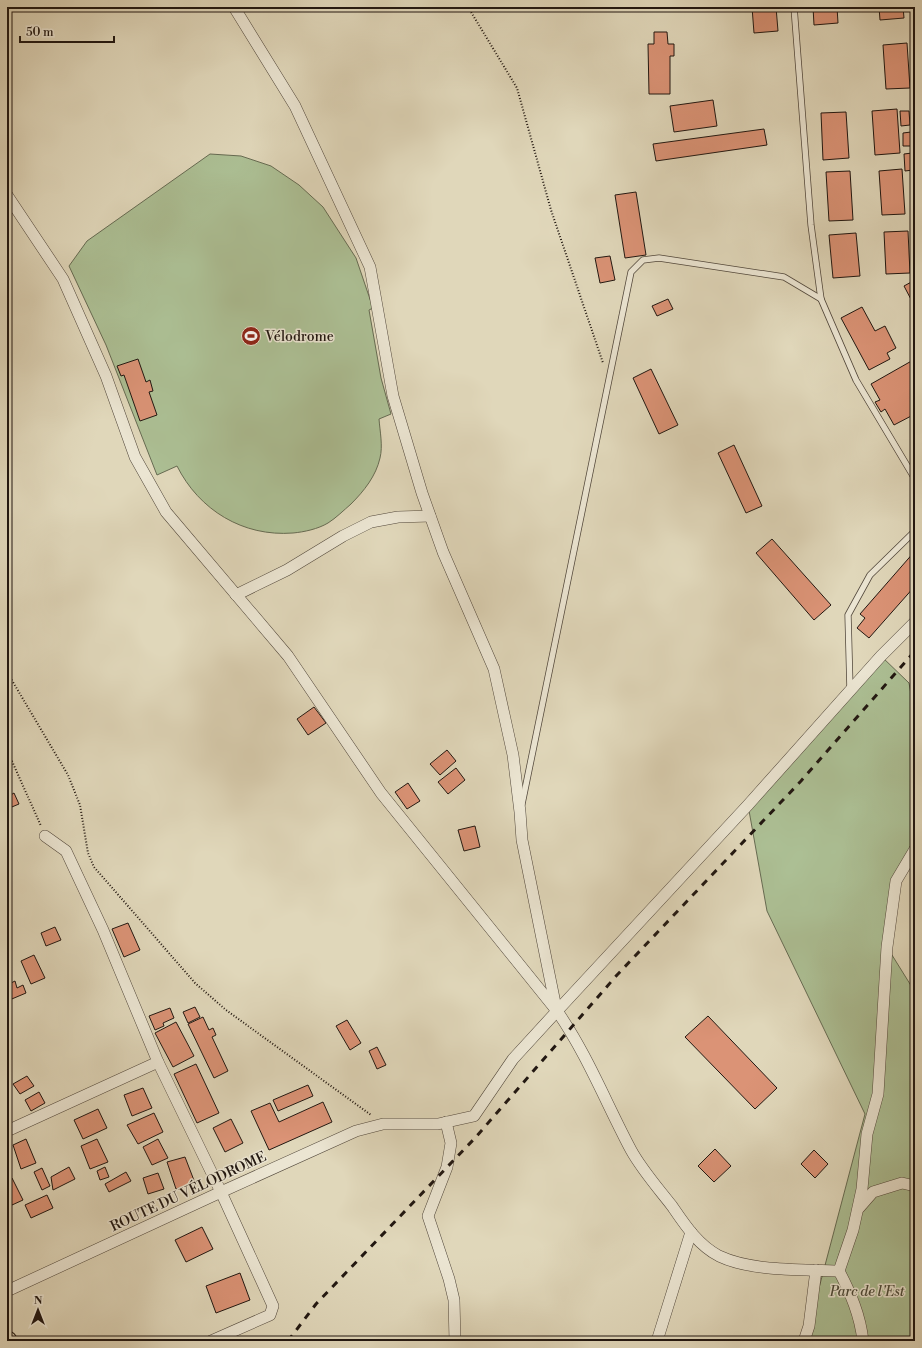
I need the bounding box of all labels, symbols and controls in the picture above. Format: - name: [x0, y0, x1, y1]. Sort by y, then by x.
- scale bar: [20, 18, 114, 44]
- text: 50 m: [26, 25, 54, 40]
- sports icon: Vélodrome: [240, 325, 262, 347]
- place label: Vélodrome: [264, 328, 334, 346]
- street label: ROUTE DU VÉLODROME: [107, 1146, 269, 1236]
- park label: Parc de l'Est: [829, 1283, 905, 1301]
- north arrow: [18, 1290, 58, 1330]
- text: N: [34, 1294, 43, 1308]

